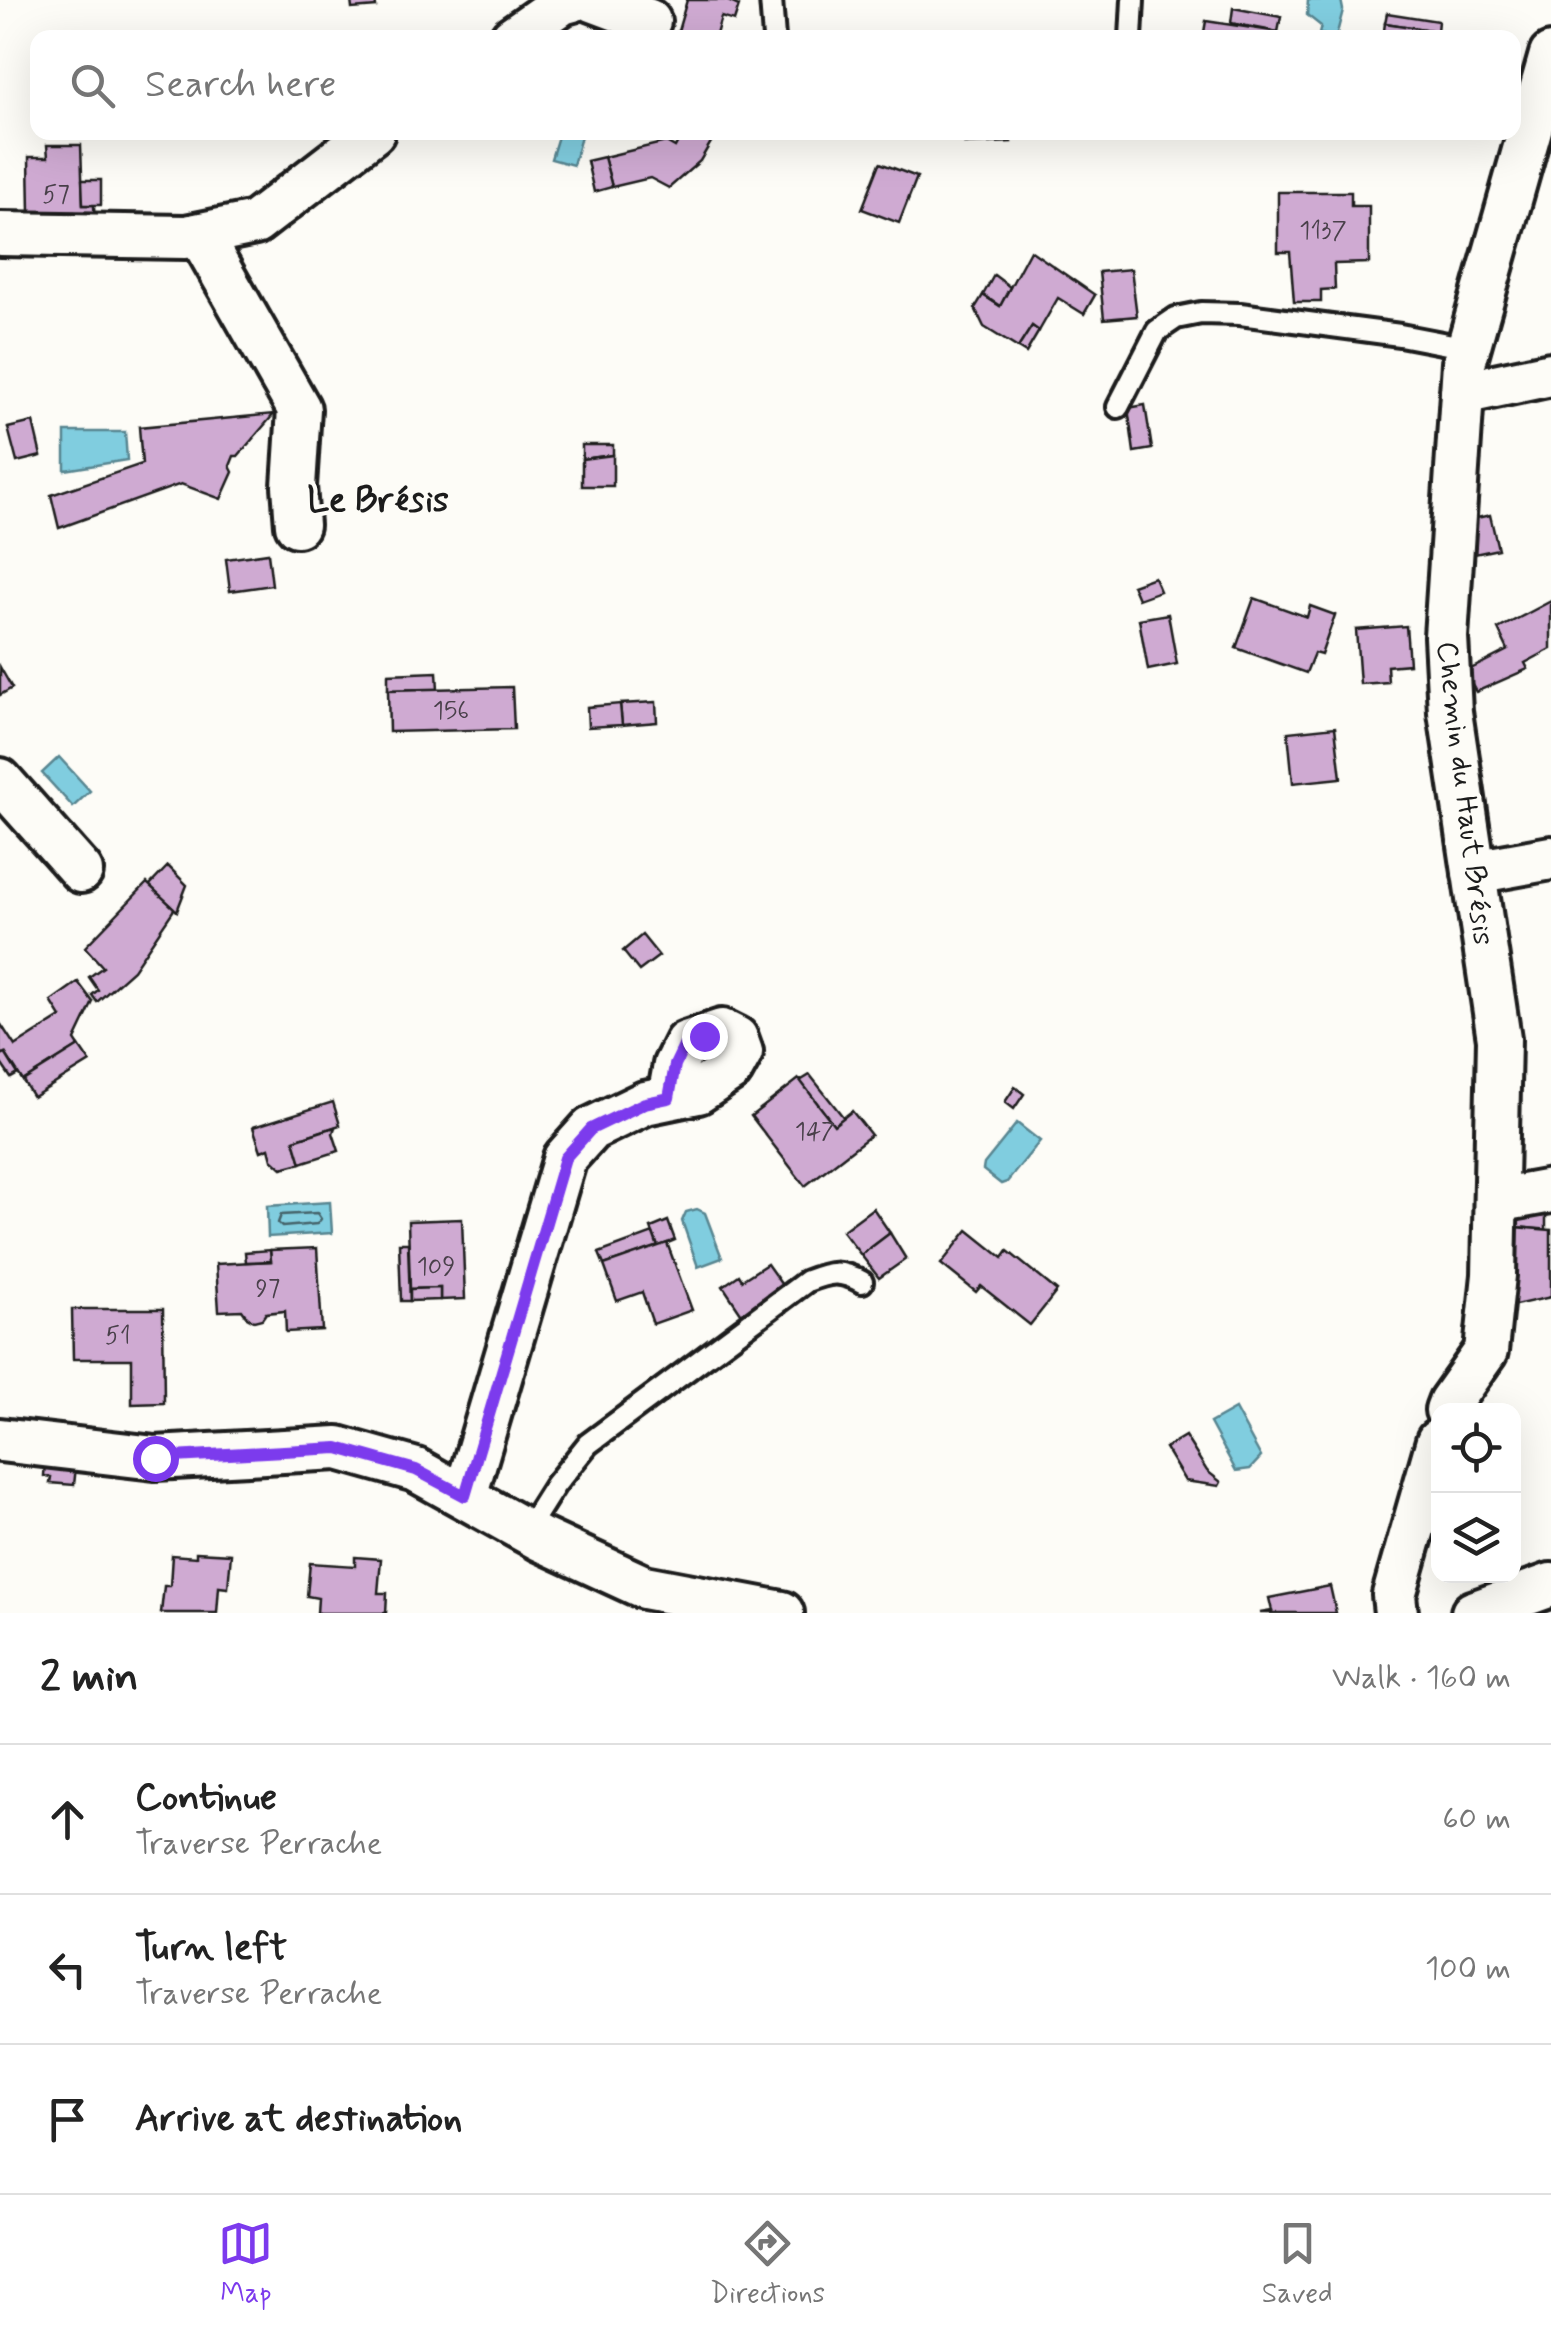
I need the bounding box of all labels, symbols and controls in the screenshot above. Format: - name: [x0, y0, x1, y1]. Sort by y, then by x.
- search box: [30, 30, 1521, 140]
- icon: search: [65, 58, 120, 113]
- text: Search here: [145, 61, 336, 110]
- house number: 57: [42, 179, 70, 212]
- house number: 1137: [1299, 215, 1347, 248]
- district label: Le Brésis: [307, 478, 449, 524]
- street label: Chemin du Haut Brésis: [1427, 639, 1502, 947]
- house number: 156: [433, 695, 469, 728]
- route end: [682, 1014, 728, 1060]
- house number: 147: [795, 1116, 835, 1149]
- house number: 109: [417, 1251, 455, 1284]
- house number: 97: [256, 1273, 280, 1306]
- house number: 51: [105, 1320, 131, 1353]
- map controls: [1431, 1403, 1521, 1583]
- button: locate: [1431, 1403, 1521, 1493]
- route start: [133, 1436, 179, 1482]
- button: layers: [1431, 1493, 1521, 1583]
- text: 2 min: [40, 1651, 139, 1706]
- text: Walk · 160 m: [1332, 1657, 1511, 1699]
- text: Continue: [135, 1774, 277, 1823]
- icon: ahead: [40, 1792, 95, 1847]
- text: 60 m: [1442, 1798, 1511, 1840]
- text: Traverse Perrache: [135, 1823, 382, 1865]
- text: Turn left: [135, 1924, 287, 1973]
- icon: left: [40, 1942, 95, 1997]
- text: 100 m: [1425, 1948, 1511, 1990]
- text: Traverse Perrache: [135, 1973, 382, 2015]
- icon: arrive: [40, 2092, 95, 2147]
- text: Arrive at destination: [135, 2095, 462, 2144]
- tab: Map: [218, 2216, 273, 2313]
- tab: Directions: [710, 2216, 825, 2313]
- tab: Saved: [1262, 2216, 1333, 2313]

